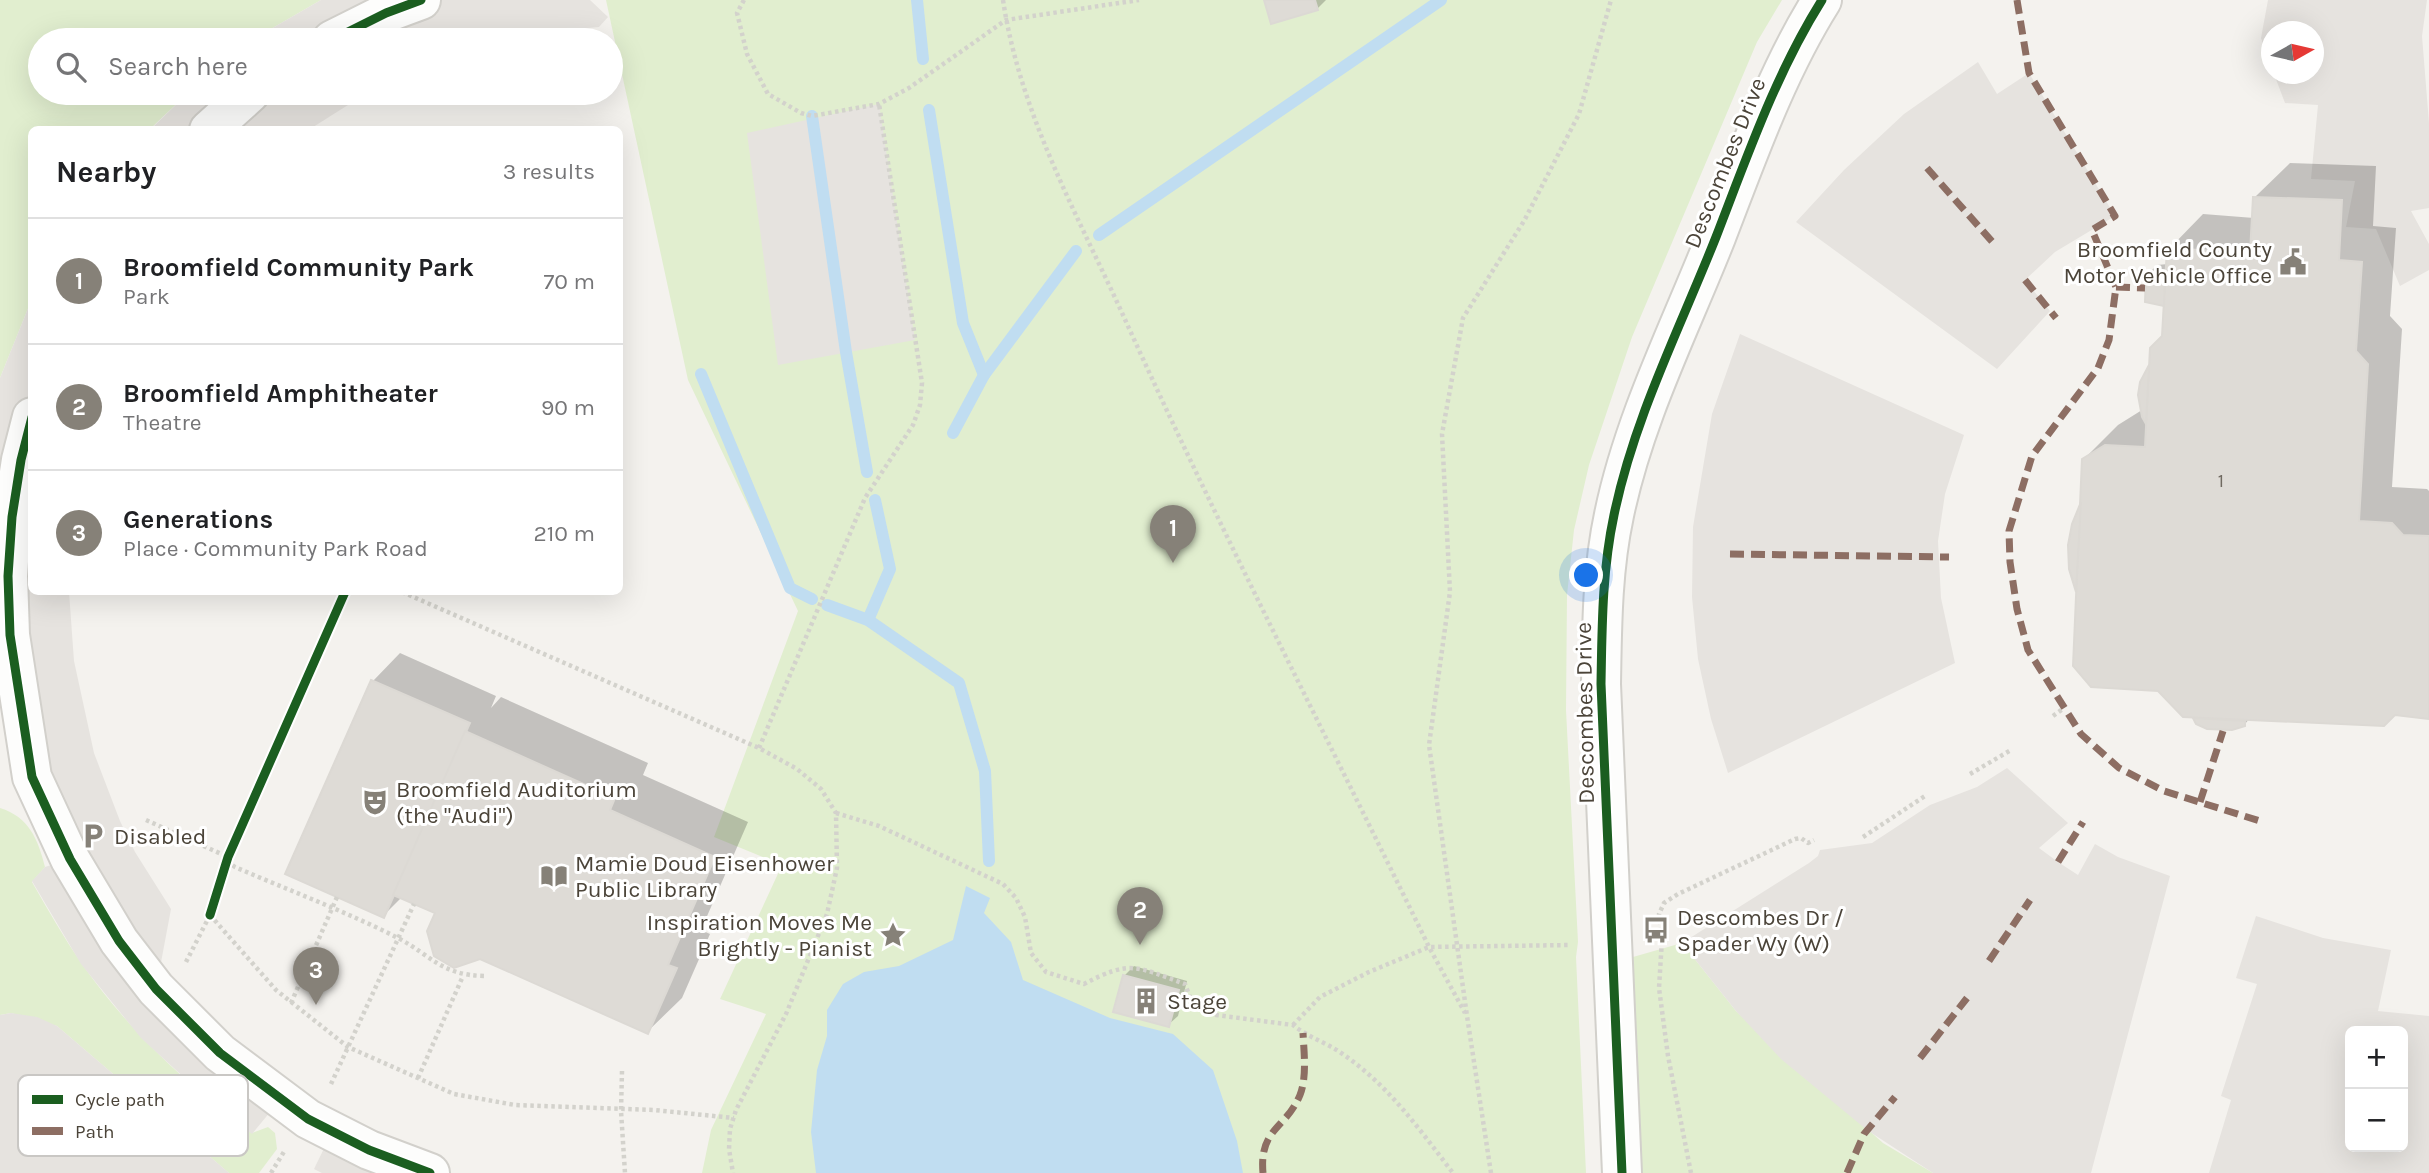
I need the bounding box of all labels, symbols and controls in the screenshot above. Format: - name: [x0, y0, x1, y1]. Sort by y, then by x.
- north arrow: [2261, 21, 2324, 84]
- search box: [28, 28, 623, 105]
- icon: search: [52, 48, 90, 86]
- text: Search here: [108, 51, 248, 82]
- street label: Descombes Drive: [1678, 74, 1772, 252]
- text: Nearby: [56, 154, 156, 190]
- text: 3 results: [503, 158, 595, 185]
- place label: Broomfield County Motor Vehicle Office: [2063, 236, 2272, 289]
- public building icon: Broomfield County Motor Vehicle Office: [2278, 247, 2308, 277]
- text: Broomfield Community Park: [123, 252, 474, 283]
- text: 1: [75, 268, 83, 295]
- text: 70 m: [544, 268, 595, 295]
- text: Park: [123, 283, 170, 310]
- text: Broomfield Amphitheater: [123, 378, 438, 409]
- text: 2: [72, 394, 86, 421]
- text: 90 m: [541, 394, 595, 421]
- text: Theatre: [123, 409, 202, 436]
- house number: 1: [2218, 470, 2224, 492]
- text: Generations: [123, 504, 273, 535]
- pin: 1: [1150, 505, 1196, 563]
- text: 3: [72, 520, 86, 547]
- text: 210 m: [533, 520, 595, 547]
- text: Place · Community Park Road: [123, 535, 428, 562]
- your location: [1569, 558, 1603, 592]
- street label: Descombes Drive: [1570, 622, 1600, 804]
- place label: Broomfield Auditorium (the "Audi"): [396, 776, 637, 829]
- theatre icon: Broomfield Auditorium (the "Audi"): [360, 787, 390, 817]
- parking icon: Disabled: [78, 821, 108, 851]
- place label: Disabled: [114, 823, 206, 850]
- place label: Mamie Doud Eisenhower Public Library: [575, 850, 835, 903]
- library icon: Mamie Doud Eisenhower Public Library: [539, 861, 569, 891]
- pin: 2: [1117, 887, 1163, 945]
- place label: Descombes Dr / Spader Wy (W): [1677, 904, 1844, 957]
- place label: Inspiration Moves Me Brightly - Pianist: [647, 909, 872, 962]
- bus stop icon: Descombes Dr / Spader Wy (W): [1641, 915, 1671, 945]
- place icon: Inspiration Moves Me Brightly - Pianist: [878, 920, 908, 950]
- pin: 3: [293, 947, 339, 1005]
- building icon: Stage: [1131, 986, 1161, 1016]
- place label: Stage: [1167, 988, 1227, 1015]
- map controls: [2345, 1026, 2408, 1152]
- button: +: [2345, 1026, 2408, 1089]
- legend: [18, 1075, 248, 1156]
- text: Cycle path: [75, 1089, 165, 1111]
- button: −: [2345, 1089, 2408, 1152]
- text: Path: [75, 1121, 115, 1143]

